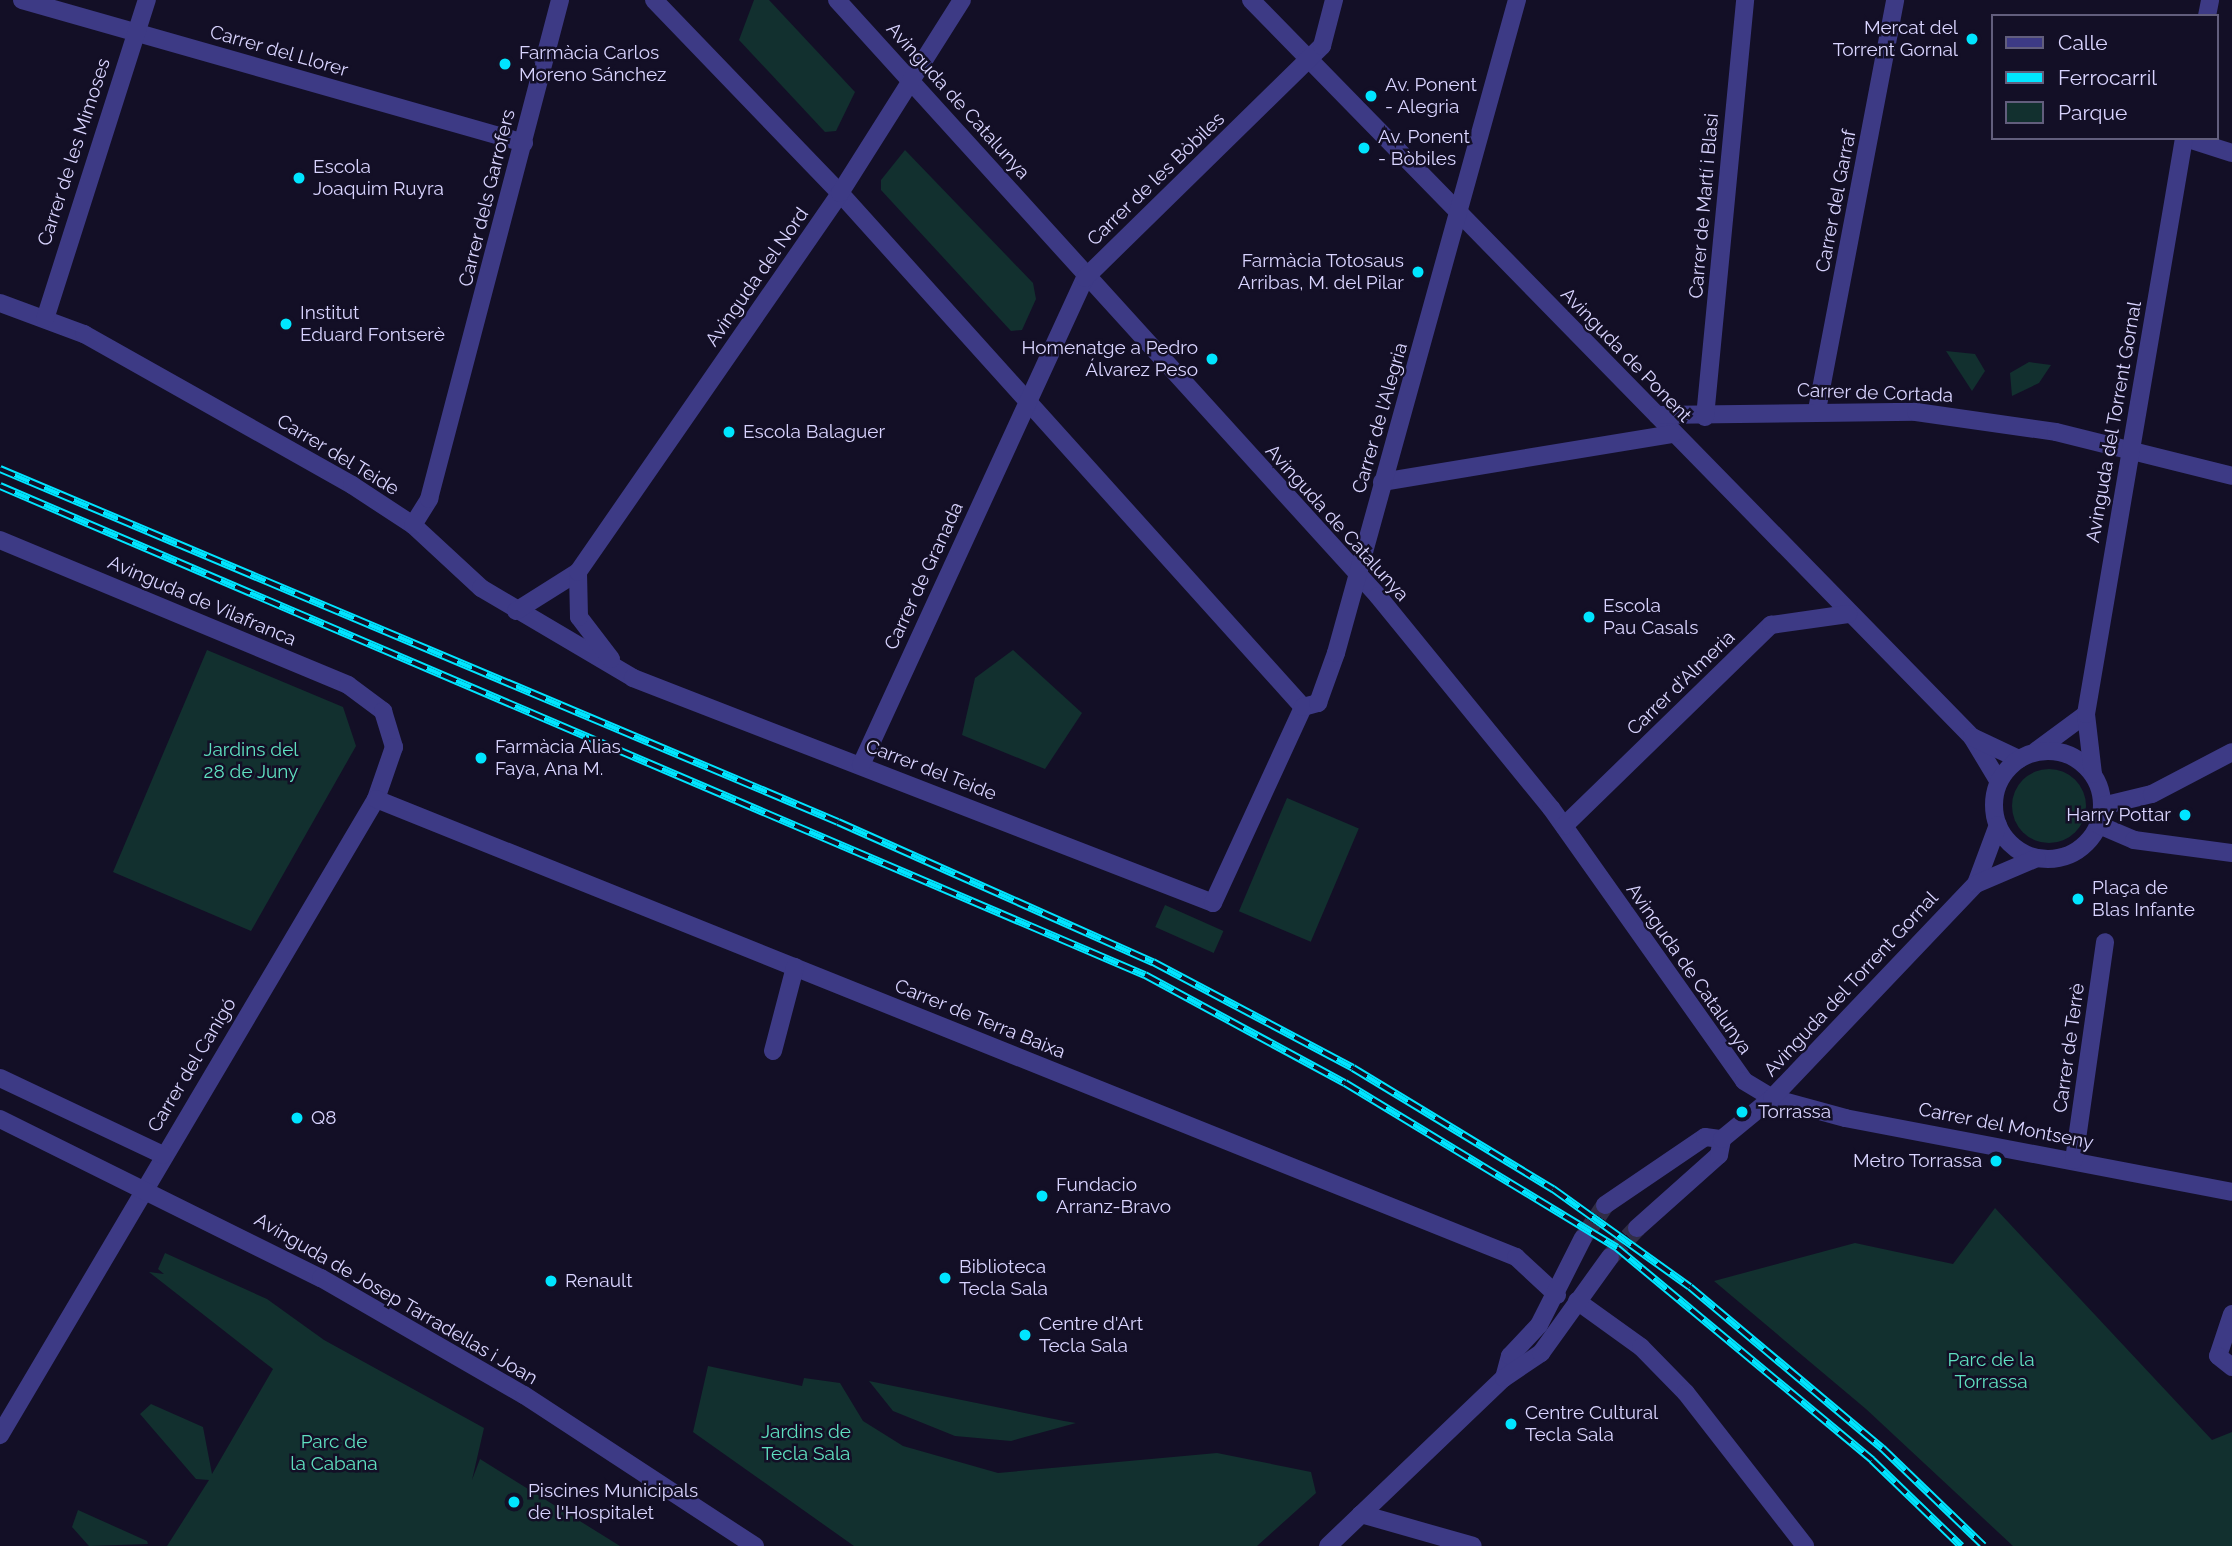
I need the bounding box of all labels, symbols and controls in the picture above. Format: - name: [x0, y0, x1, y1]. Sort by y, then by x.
- legend: [1990, 14, 2218, 140]
- place label: Mercat del Torrent Gornal: [1833, 17, 1958, 61]
- street label: Avinguda de Catalunya: [882, 18, 1034, 184]
- street label: Carrer del Llorer: [207, 20, 351, 82]
- text: Calle: [2058, 30, 2108, 55]
- marker: Mercat del Torrent Gornal: [1964, 31, 1980, 47]
- place label: Farmàcia Carlos Moreno Sánchez: [519, 42, 666, 86]
- street label: Carrer de les Mimoses: [33, 55, 115, 249]
- marker: Farmàcia Carlos Moreno Sánchez: [497, 56, 513, 72]
- text: Ferrocarril: [2058, 65, 2157, 90]
- place label: Av. Ponent - Alegria: [1385, 74, 1477, 118]
- marker: Av. Ponent - Alegria: [1363, 88, 1379, 104]
- text: Parque: [2058, 100, 2127, 125]
- street label: Carrer dels Garrofers: [454, 107, 520, 289]
- street label: Carrer de les Bòbiles: [1082, 107, 1230, 251]
- street label: Carrer de Martí i Blasi: [1685, 112, 1723, 300]
- place label: Av. Ponent - Bòbiles: [1378, 126, 1470, 170]
- street label: Carrer del Garraf: [1811, 127, 1861, 275]
- marker: Av. Ponent - Bòbiles: [1356, 140, 1372, 156]
- place label: Escola Joaquim Ruyra: [313, 156, 444, 200]
- marker: Escola Joaquim Ruyra: [291, 170, 307, 186]
- street label: Avinguda del Nord: [700, 203, 814, 351]
- place label: Farmàcia Totosaus Arribas, M. del Pilar: [1237, 250, 1404, 294]
- marker: Farmàcia Totosaus Arribas, M. del Pilar: [1410, 264, 1426, 280]
- street label: Avinguda de Ponent: [1556, 283, 1696, 427]
- street label: Avinguda del Torrent Gornal: [2081, 299, 2147, 545]
- place label: Institut Eduard Fontserè: [300, 302, 445, 346]
- marker: Institut Eduard Fontserè: [278, 316, 294, 332]
- place label: Homenatge a Pedro Álvarez Peso: [1021, 337, 1198, 381]
- street label: Carrer de l'Alegria: [1347, 340, 1413, 496]
- marker: Homenatge a Pedro Álvarez Peso: [1204, 351, 1220, 367]
- street label: Carrer de Cortada: [1796, 379, 1954, 407]
- street label: Carrer del Teide: [272, 409, 404, 501]
- place label: Escola Balaguer: [743, 421, 885, 443]
- marker: Escola Balaguer: [721, 424, 737, 440]
- street label: Avinguda de Catalunya: [1261, 440, 1413, 606]
- street label: Carrer de Granada: [880, 498, 968, 654]
- street label: Avinguda de Vilafranca: [104, 551, 300, 651]
- place label: Escola Pau Casals: [1603, 595, 1698, 639]
- marker: Escola Pau Casals: [1581, 609, 1597, 625]
- street label: Carrer d'Almeria: [1622, 626, 1740, 740]
- street label: Carrer del Teide: [862, 734, 1000, 806]
- place label: Farmàcia Alias Faya, Ana M.: [495, 736, 621, 780]
- park label: Jardins del 28 de Juny: [203, 739, 299, 783]
- marker: Farmàcia Alias Faya, Ana M.: [473, 750, 489, 766]
- place label: Harry Pottar: [2066, 804, 2171, 826]
- marker: Harry Pottar: [2177, 807, 2193, 823]
- place label: Plaça de Blas Infante: [2092, 877, 2195, 921]
- street label: Avinguda de Catalunya: [1621, 879, 1757, 1059]
- street label: Avinguda del Torrent Gornal: [1759, 886, 1943, 1082]
- marker: Plaça de Blas Infante: [2070, 891, 2086, 907]
- street label: Carrer de Terra Baixa: [891, 974, 1069, 1064]
- street label: Carrer de Terrè: [2049, 981, 2089, 1115]
- street label: Carrer del Canigó: [143, 993, 241, 1137]
- street label: Carrer del Montseny: [1916, 1098, 2096, 1154]
- place label: Torrassa: [1758, 1101, 1831, 1123]
- marker: Torrassa: [1732, 1102, 1752, 1122]
- place label: Q8: [311, 1107, 336, 1129]
- marker: Q8: [289, 1110, 305, 1126]
- place label: Metro Torrassa: [1852, 1150, 1982, 1172]
- marker: Metro Torrassa: [1988, 1153, 2004, 1169]
- place label: Fundacio Arranz-Bravo: [1056, 1174, 1171, 1218]
- marker: Fundacio Arranz-Bravo: [1034, 1188, 1050, 1204]
- street label: Avinguda de Josep Tarradellas i Joan: [250, 1208, 542, 1390]
- place label: Biblioteca Tecla Sala: [959, 1256, 1048, 1300]
- place label: Renault: [565, 1270, 632, 1292]
- marker: Biblioteca Tecla Sala: [937, 1270, 953, 1286]
- marker: Renault: [543, 1273, 559, 1289]
- place label: Centre d'Art Tecla Sala: [1039, 1313, 1143, 1357]
- marker: Centre d'Art Tecla Sala: [1017, 1327, 1033, 1343]
- park label: Parc de la Torrassa: [1947, 1349, 2035, 1393]
- place label: Centre Cultural Tecla Sala: [1525, 1402, 1658, 1446]
- marker: Centre Cultural Tecla Sala: [1503, 1416, 1519, 1432]
- park label: Jardins de Tecla Sala: [761, 1421, 851, 1465]
- park label: Parc de la Cabana: [290, 1431, 378, 1475]
- place label: Piscines Municipals de l'Hospitalet: [528, 1480, 698, 1524]
- marker: Piscines Municipals de l'Hospitalet: [506, 1494, 522, 1510]

